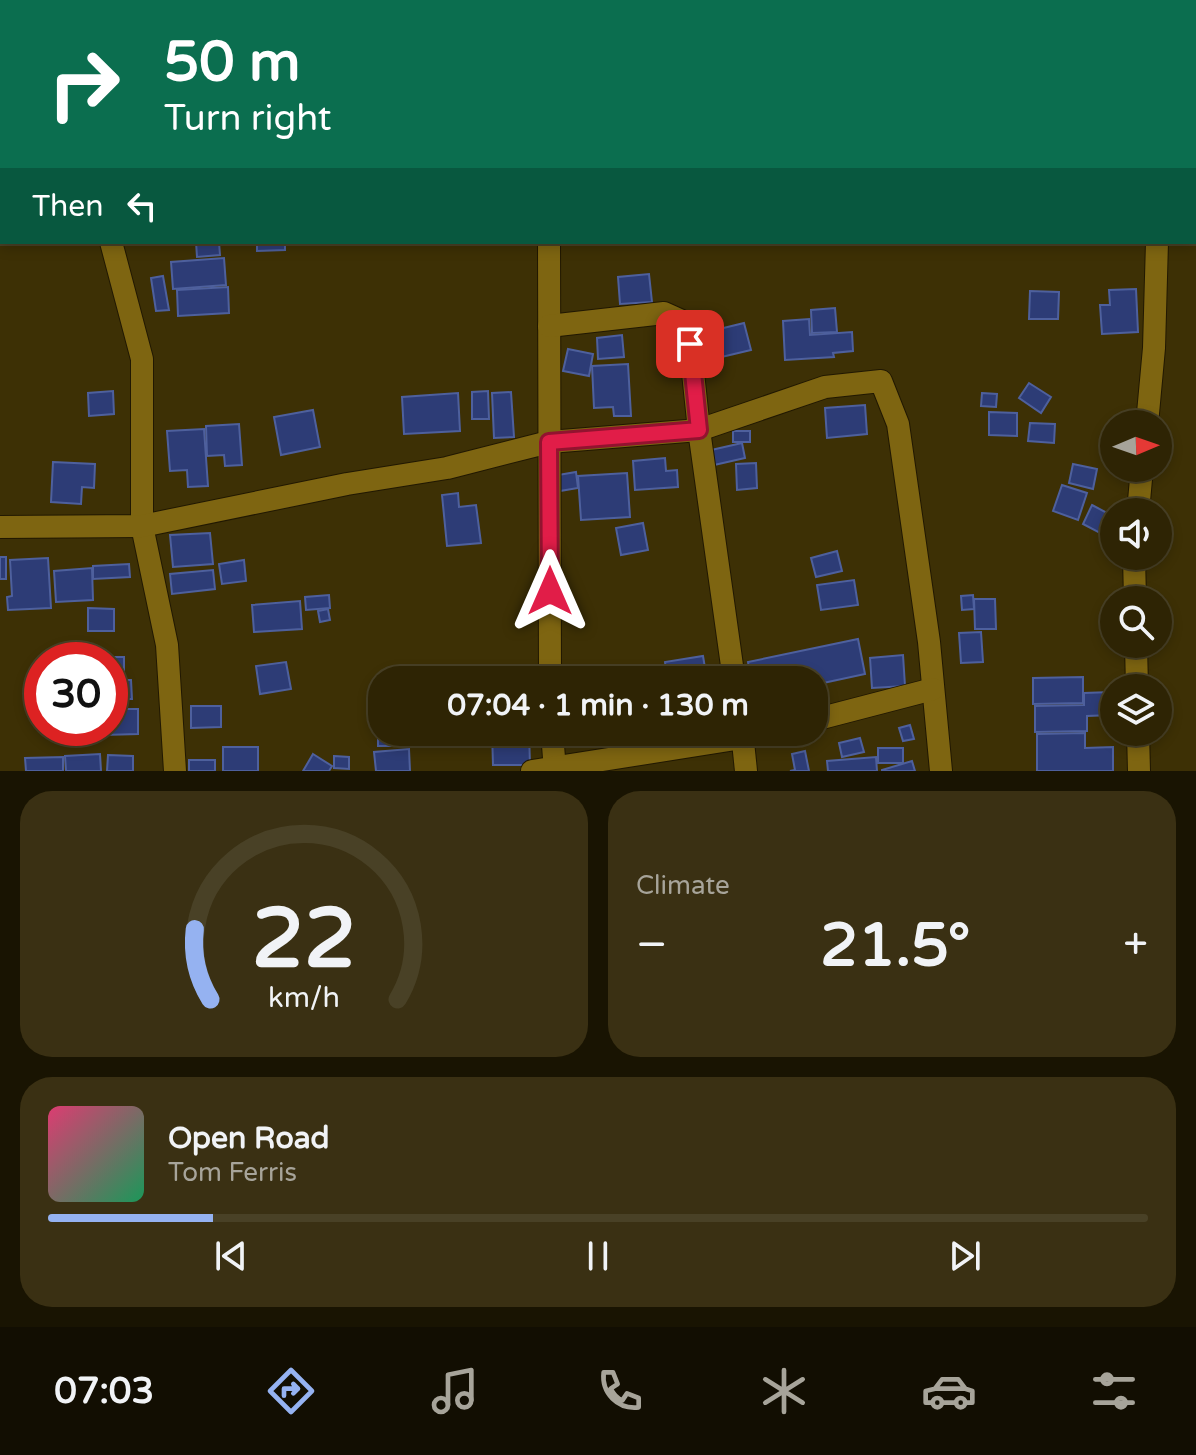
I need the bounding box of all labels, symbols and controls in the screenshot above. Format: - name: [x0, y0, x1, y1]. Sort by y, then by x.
- text: 50 m: [164, 29, 300, 96]
- icon: right: [32, 32, 136, 136]
- text: Turn right: [164, 97, 331, 140]
- icon: left: [120, 184, 164, 228]
- text: Then: [32, 188, 104, 225]
- pin: [656, 310, 724, 378]
- icon: arrive: [668, 322, 712, 366]
- north arrow: [1100, 410, 1172, 482]
- map controls: [1100, 410, 1172, 746]
- button: sound: [1100, 498, 1172, 570]
- position arrow: [508, 549, 592, 633]
- button: search: [1100, 586, 1172, 658]
- speed limit sign: 30: [24, 642, 128, 746]
- button: layers: [1100, 674, 1172, 746]
- text: 07:04 · 1 min · 130 m: [447, 687, 749, 724]
- text: Climate: [636, 870, 730, 901]
- text: 22: [252, 890, 356, 990]
- text: 21.5°: [820, 910, 970, 982]
- text: −: [636, 919, 667, 972]
- text: +: [1123, 919, 1148, 972]
- text: km/h: [268, 981, 340, 1015]
- text: Open Road: [168, 1120, 329, 1157]
- text: Tom Ferris: [168, 1157, 297, 1188]
- icon: previous: [209, 1234, 253, 1278]
- icon: pause: [576, 1234, 620, 1278]
- icon: next: [943, 1234, 987, 1278]
- icon: directions: [263, 1363, 319, 1419]
- icon: music: [427, 1363, 483, 1419]
- icon: phone: [592, 1363, 648, 1419]
- icon: climate: [756, 1363, 812, 1419]
- icon: car: [921, 1363, 977, 1419]
- icon: filters: [1086, 1363, 1142, 1419]
- text: 07:03: [54, 1370, 154, 1413]

